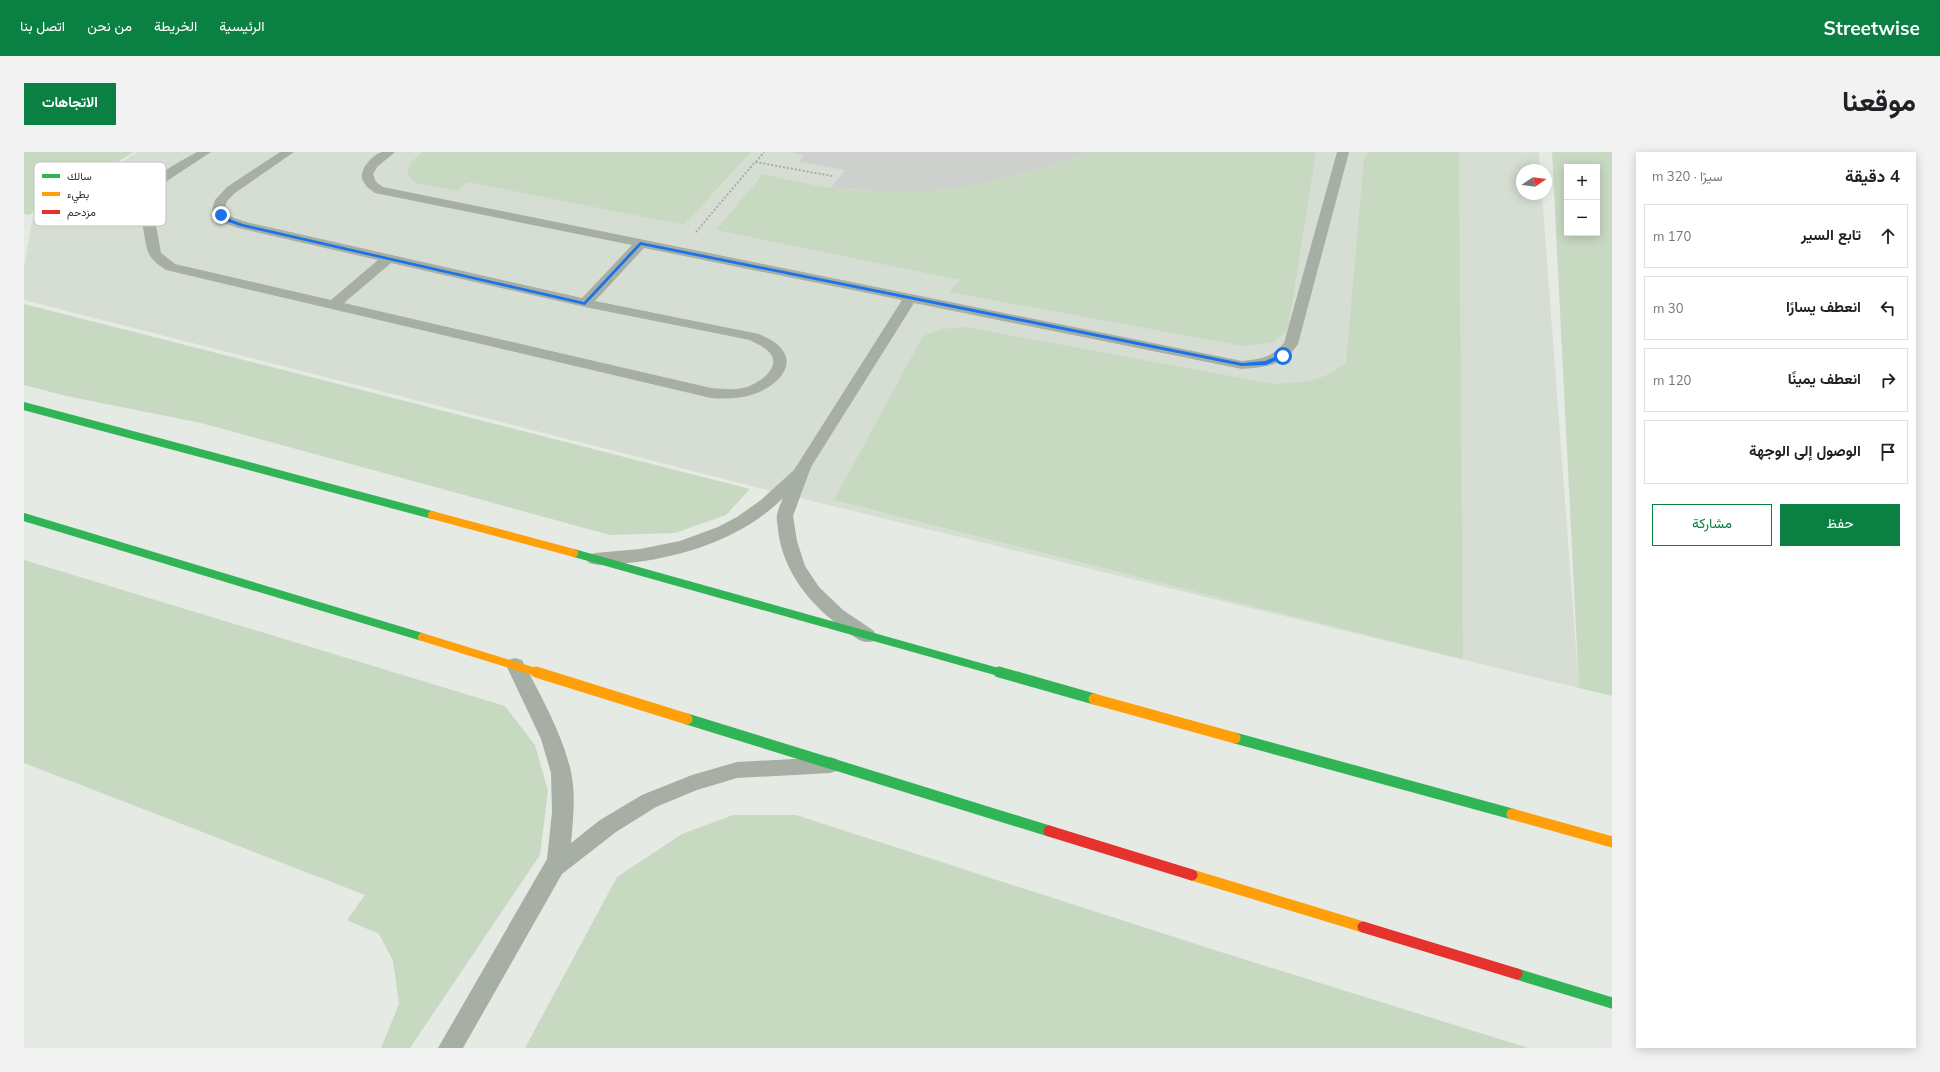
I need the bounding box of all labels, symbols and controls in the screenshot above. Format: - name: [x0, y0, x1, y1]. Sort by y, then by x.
- text: Streetwise: [1824, 16, 1920, 40]
- text: اتصل بنا: [20, 17, 65, 35]
- text: من نحن: [87, 17, 132, 35]
- text: الخريطة: [154, 17, 197, 35]
- text: الرئيسية: [219, 17, 265, 35]
- button: الاتجاهات: [24, 83, 116, 125]
- text: موقعنا: [1842, 83, 1916, 118]
- legend: [34, 162, 166, 226]
- north arrow: [1516, 164, 1552, 200]
- map controls: [1564, 164, 1600, 236]
- button: +: [1564, 164, 1600, 200]
- text: 4 دقيقة: [1845, 165, 1900, 186]
- text: سيرًا · 320 m: [1652, 168, 1723, 184]
- text: سالك: [67, 169, 92, 183]
- text: بطيء: [67, 187, 89, 204]
- button: −: [1564, 200, 1600, 236]
- text: مزدحم: [67, 205, 96, 220]
- route end: [212, 206, 230, 224]
- text: تابع السير: [1801, 225, 1861, 244]
- icon: ahead: [1877, 225, 1899, 247]
- text: 170 m: [1653, 228, 1691, 244]
- text: انعطف يسارًا: [1786, 297, 1861, 316]
- icon: left: [1877, 297, 1899, 319]
- text: 30 m: [1653, 300, 1683, 316]
- route start: [1274, 347, 1292, 365]
- text: انعطف يمينًا: [1788, 369, 1861, 388]
- icon: right: [1877, 369, 1899, 391]
- text: 120 m: [1653, 372, 1691, 388]
- text: الوصول إلى الوجهة: [1749, 441, 1861, 460]
- icon: arrive: [1877, 441, 1899, 463]
- button: مشاركة: [1652, 504, 1772, 546]
- button: حفظ: [1780, 504, 1900, 546]

